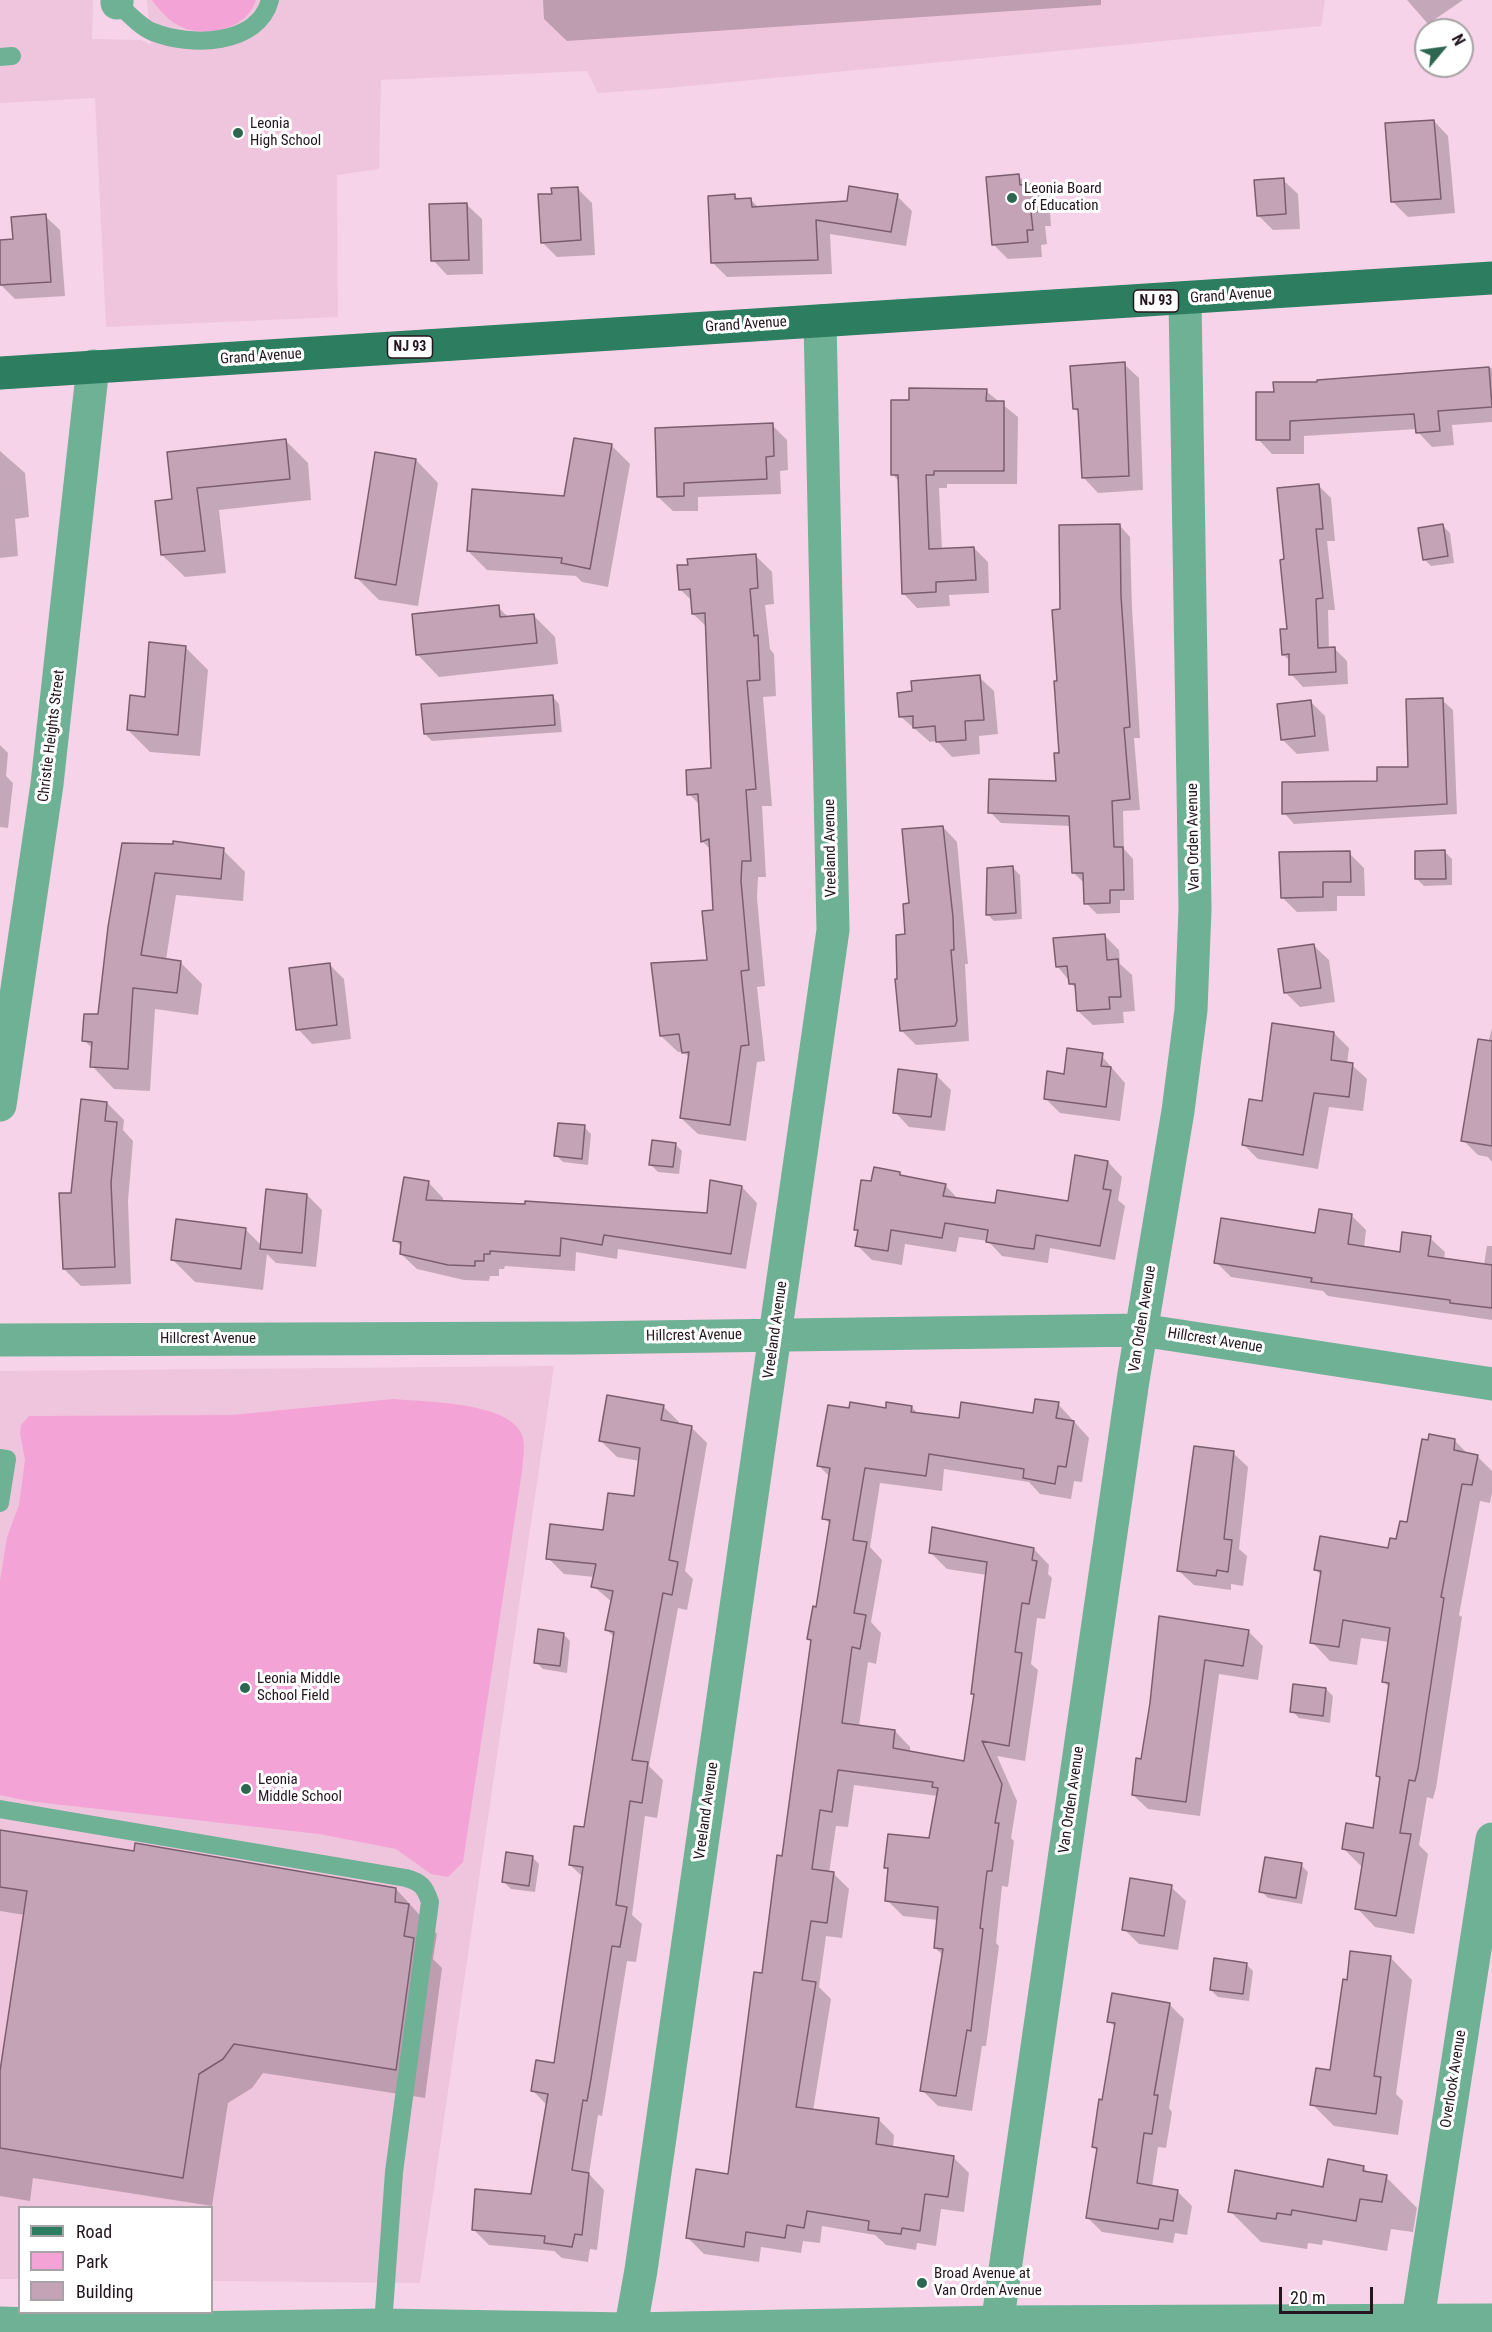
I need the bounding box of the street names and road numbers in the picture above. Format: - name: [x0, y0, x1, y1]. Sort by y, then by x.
- street label: Grand Avenue: [1190, 284, 1272, 308]
- road number: NJ 93: [1134, 290, 1178, 312]
- street label: Grand Avenue: [705, 313, 787, 337]
- road number: NJ 93: [388, 336, 432, 358]
- street label: Grand Avenue: [220, 345, 302, 369]
- street label: Christie Heights Street: [35, 669, 69, 803]
- street label: Van Orden Avenue: [1184, 783, 1204, 891]
- street label: Vreeland Avenue: [821, 799, 841, 897]
- street label: Van Orden Avenue: [1126, 1264, 1160, 1374]
- street label: Vreeland Avenue: [760, 1280, 792, 1380]
- street label: Hillcrest Avenue: [1166, 1325, 1264, 1357]
- street label: Hillcrest Avenue: [646, 1326, 742, 1346]
- street label: Hillcrest Avenue: [160, 1330, 256, 1348]
- street label: Van Orden Avenue: [1056, 1745, 1088, 1855]
- street label: Vreeland Avenue: [691, 1761, 723, 1861]
- street label: Overlook Avenue: [1437, 2029, 1471, 2129]

